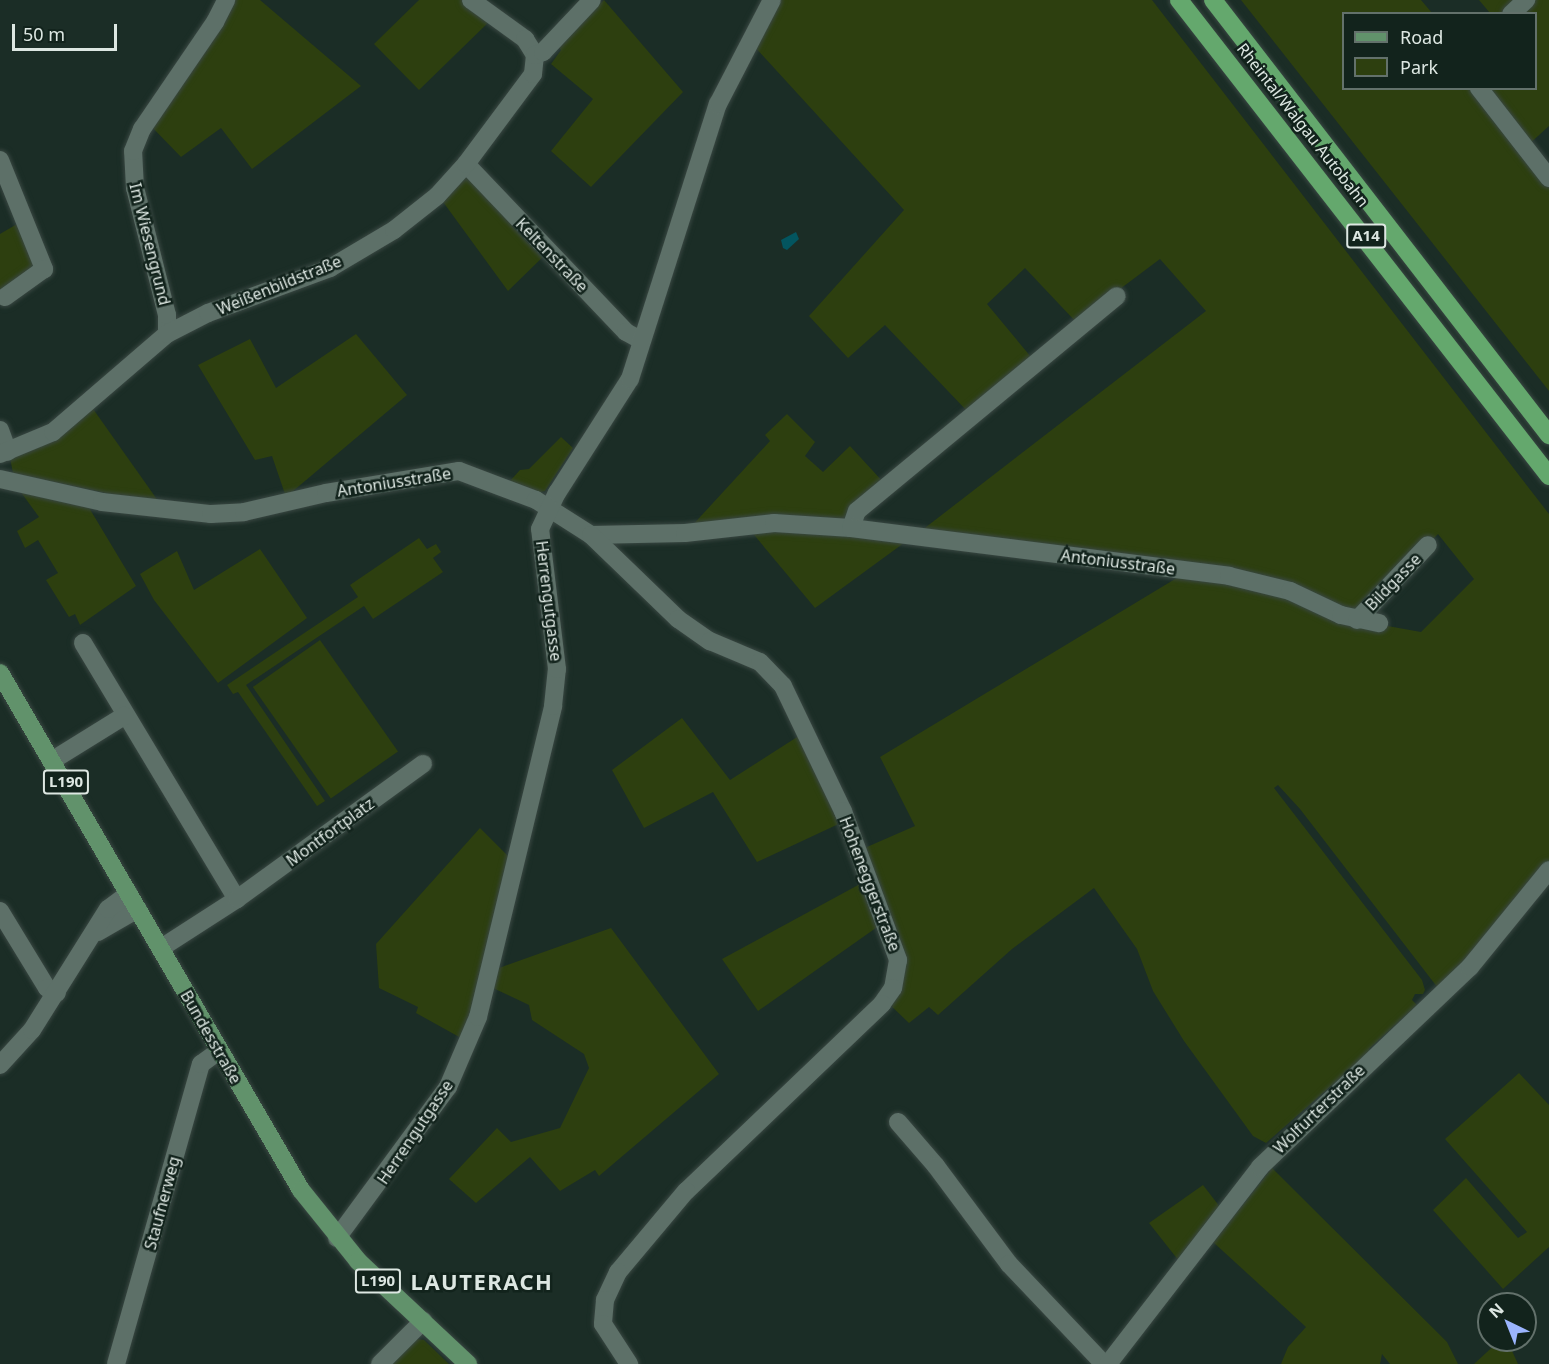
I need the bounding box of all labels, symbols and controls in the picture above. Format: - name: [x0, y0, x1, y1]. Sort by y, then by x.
- scale bar: [15, 12, 120, 50]
- legend: [1342, 12, 1537, 90]
- text: 50 m: [23, 22, 65, 46]
- text: Road: [1400, 25, 1443, 49]
- street label: Rheintal/Walgau Autobahn: [1233, 39, 1373, 211]
- text: Park: [1400, 55, 1438, 79]
- street label: Im Wiesengrund: [126, 181, 174, 307]
- street label: Keltenstraße: [512, 214, 592, 296]
- road number: A14: [1345, 224, 1387, 248]
- street label: Weißenbildstraße: [214, 251, 344, 319]
- street label: Antoniusstraße: [336, 464, 452, 500]
- street label: Herrengutgasse: [532, 540, 566, 662]
- street label: Antoniusstraße: [1060, 545, 1176, 579]
- street label: Bildgasse: [1361, 550, 1425, 614]
- road number: L190: [42, 770, 90, 794]
- street label: Montfortplatz: [282, 794, 378, 870]
- street label: Hoheneggerstraße: [836, 814, 904, 954]
- street label: Bundesstraße: [177, 987, 245, 1087]
- street label: Wolfurterstraße: [1269, 1061, 1369, 1157]
- street label: Herrengutgasse: [373, 1076, 457, 1188]
- street label: Staufnerweg: [140, 1154, 184, 1252]
- road number: L190: [354, 1269, 402, 1293]
- district label: LAUTERACH: [411, 1269, 553, 1295]
- north arrow: [1477, 1292, 1537, 1352]
- text: N: [1484, 1298, 1508, 1323]

